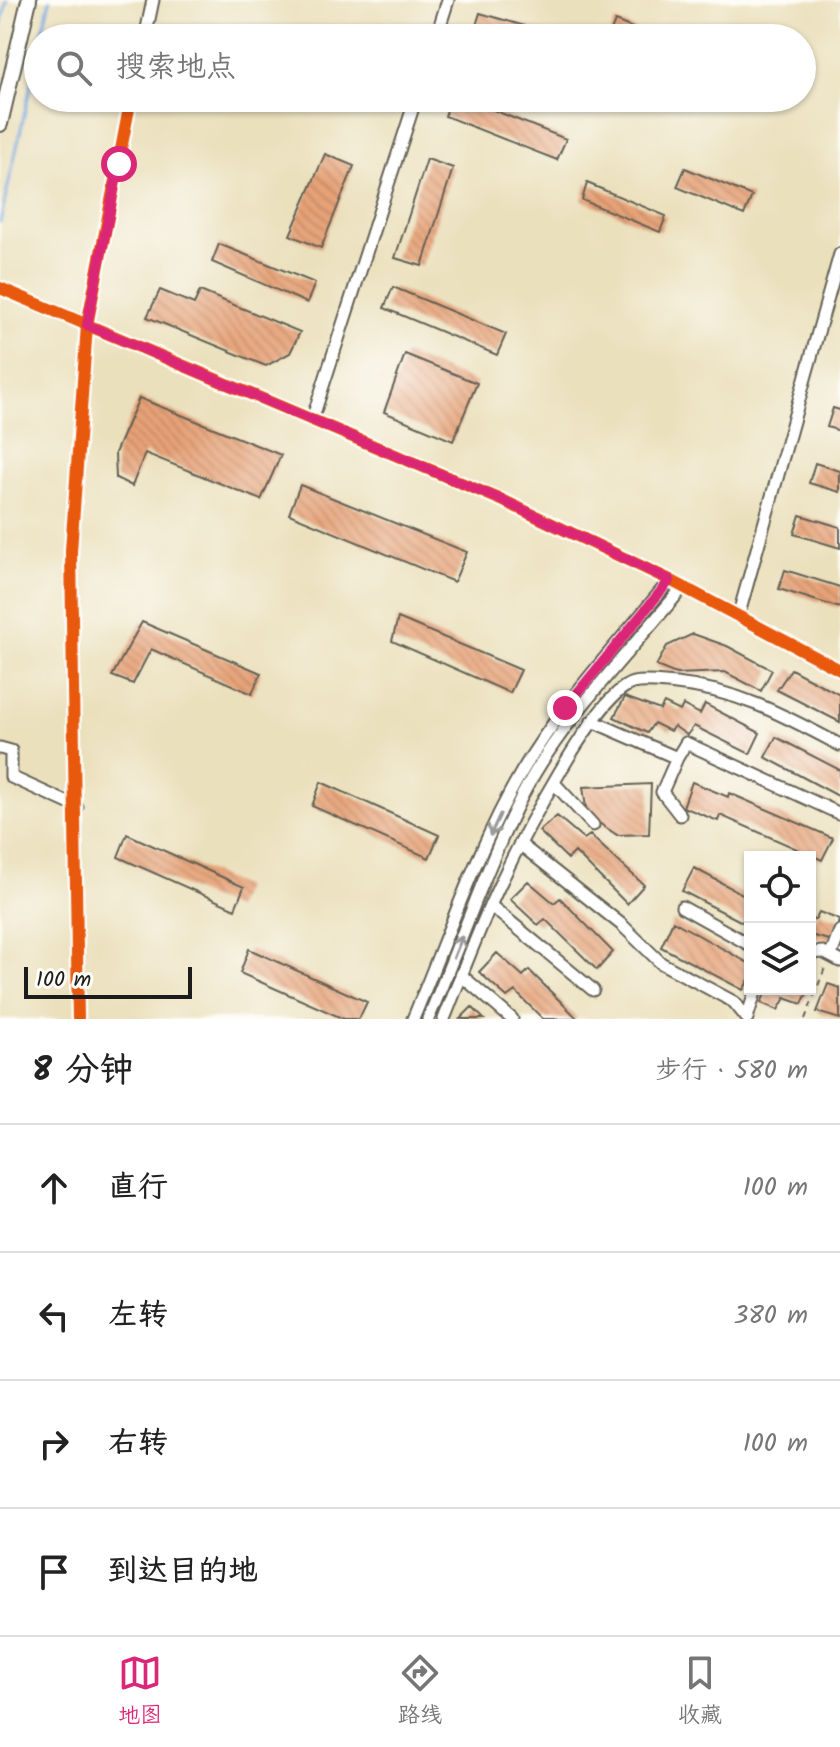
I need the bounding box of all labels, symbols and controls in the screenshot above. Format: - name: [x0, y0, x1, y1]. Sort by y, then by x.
- search box: [24, 24, 816, 112]
- text: 搜索地点: [116, 44, 236, 92]
- icon: search: [52, 46, 96, 90]
- route start: [101, 146, 137, 182]
- route end: [547, 690, 583, 726]
- one-way arrow: [487, 813, 502, 837]
- map controls: [744, 851, 816, 995]
- button: locate: [744, 851, 816, 923]
- button: layers: [744, 923, 816, 995]
- one-way arrow: [452, 935, 466, 960]
- scale bar: [24, 963, 192, 999]
- text: 100 m: [36, 963, 91, 998]
- text: 8 分钟: [32, 1044, 133, 1098]
- text: 步行 · 580 m: [655, 1050, 808, 1092]
- text: 直行: [108, 1164, 168, 1212]
- icon: ahead: [32, 1166, 76, 1210]
- text: 100 m: [743, 1167, 808, 1209]
- text: 左转: [108, 1292, 168, 1340]
- icon: left: [32, 1294, 76, 1338]
- text: 380 m: [733, 1295, 808, 1337]
- text: 右转: [108, 1420, 168, 1468]
- icon: right: [32, 1422, 76, 1466]
- text: 100 m: [743, 1423, 808, 1465]
- text: 到达目的地: [108, 1548, 258, 1596]
- icon: arrive: [32, 1550, 76, 1594]
- tab: 地图: [118, 1651, 162, 1734]
- tab: 路线: [398, 1651, 442, 1734]
- tab: 收藏: [678, 1651, 722, 1734]

